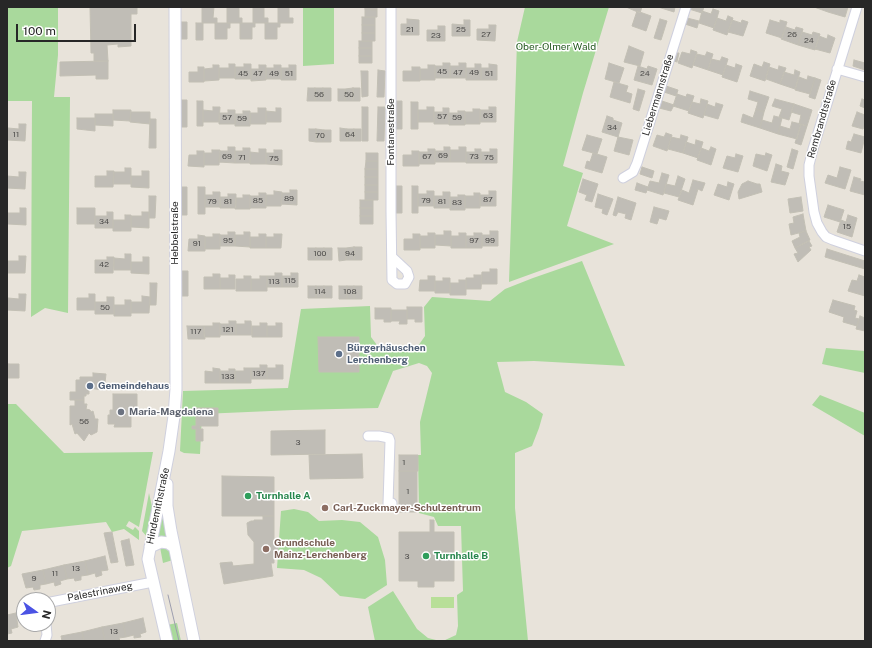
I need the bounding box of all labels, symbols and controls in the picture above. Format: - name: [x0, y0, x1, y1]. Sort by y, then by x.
- scale bar: [18, 16, 138, 42]
- text: 100 m: [23, 24, 56, 38]
- house number: 21: [406, 25, 414, 35]
- house number: 25: [456, 25, 466, 35]
- house number: 27: [481, 30, 491, 40]
- house number: 26: [787, 30, 797, 40]
- house number: 23: [431, 31, 441, 41]
- house number: 24: [804, 36, 814, 46]
- park label: Ober-Olmer Wald: [516, 41, 596, 53]
- street label: Liebermannstraße: [640, 53, 676, 137]
- house number: 45: [437, 67, 447, 77]
- house number: 47: [453, 68, 463, 78]
- house number: 49: [469, 68, 479, 78]
- house number: 45: [238, 69, 248, 79]
- house number: 47: [253, 69, 263, 79]
- house number: 49: [269, 69, 279, 79]
- house number: 51: [285, 69, 293, 79]
- house number: 51: [485, 69, 493, 79]
- house number: 24: [640, 69, 650, 79]
- street label: Rembrandtstraße: [805, 78, 839, 160]
- house number: 56: [314, 90, 324, 100]
- house number: 50: [344, 90, 354, 100]
- street label: Fontanestraße: [385, 98, 397, 166]
- house number: 63: [483, 111, 493, 121]
- house number: 57: [437, 112, 447, 122]
- house number: 57: [222, 113, 232, 123]
- house number: 59: [452, 113, 462, 123]
- house number: 59: [237, 114, 247, 124]
- house number: 34: [607, 123, 617, 133]
- house number: 11: [13, 130, 19, 140]
- house number: 64: [345, 130, 355, 140]
- house number: 70: [315, 131, 325, 141]
- house number: 69: [438, 151, 448, 161]
- house number: 69: [222, 152, 232, 162]
- house number: 67: [422, 152, 432, 162]
- house number: 73: [469, 152, 479, 162]
- house number: 71: [238, 153, 246, 163]
- house number: 75: [484, 153, 494, 163]
- house number: 75: [269, 154, 279, 164]
- house number: 89: [284, 194, 294, 204]
- house number: 87: [483, 195, 493, 205]
- house number: 85: [253, 196, 263, 206]
- house number: 79: [421, 196, 431, 206]
- house number: 79: [207, 197, 217, 207]
- house number: 81: [224, 197, 232, 207]
- house number: 81: [438, 197, 446, 207]
- house number: 83: [452, 198, 462, 208]
- street label: Hebbelstraße: [169, 201, 181, 265]
- house number: 34: [99, 217, 109, 227]
- house number: 15: [843, 222, 851, 232]
- house number: 95: [223, 236, 233, 246]
- house number: 97: [469, 236, 479, 246]
- house number: 99: [485, 236, 495, 246]
- house number: 91: [193, 239, 201, 249]
- house number: 100: [314, 249, 326, 259]
- house number: 94: [345, 249, 355, 259]
- house number: 42: [99, 260, 109, 270]
- house number: 115: [284, 276, 296, 286]
- house number: 113: [268, 277, 280, 287]
- house number: 114: [314, 287, 326, 297]
- house number: 108: [343, 287, 357, 297]
- house number: 50: [100, 303, 110, 313]
- house number: 121: [222, 325, 234, 335]
- house number: 117: [190, 327, 202, 337]
- place label: Bürgerhäuschen Lerchenberg: [347, 342, 426, 366]
- marker: Bürgerhäuschen Lerchenberg: [334, 349, 344, 359]
- house number: 137: [253, 369, 265, 379]
- house number: 133: [221, 372, 235, 382]
- place label: Gemeindehaus: [98, 380, 169, 392]
- marker: Gemeindehaus: [85, 381, 95, 391]
- place label: Maria-Magdalena: [129, 406, 213, 418]
- marker: Maria-Magdalena: [116, 407, 126, 417]
- house number: 56: [79, 417, 89, 427]
- house number: 3: [295, 438, 301, 448]
- house number: 1: [402, 458, 406, 468]
- street label: Hindemithstraße: [144, 467, 172, 545]
- house number: 1: [406, 487, 410, 497]
- place label: Turnhalle A: [256, 490, 311, 502]
- marker: Turnhalle A: [243, 491, 253, 501]
- place label: Carl-Zuckmayer-Schulzentrum: [333, 502, 481, 514]
- marker: Carl-Zuckmayer-Schulzentrum: [320, 503, 330, 513]
- place label: Grundschule Mainz-Lerchenberg: [274, 537, 367, 560]
- marker: Grundschule Mainz-Lerchenberg: [261, 544, 271, 554]
- place label: Turnhalle B: [434, 550, 488, 562]
- marker: Turnhalle B: [421, 551, 431, 561]
- house number: 3: [404, 552, 410, 562]
- house number: 13: [72, 564, 80, 574]
- house number: 11: [52, 569, 58, 579]
- house number: 9: [32, 574, 36, 584]
- street label: Palestrinaweg: [66, 580, 134, 604]
- north arrow: [16, 592, 56, 632]
- text: N: [40, 609, 54, 620]
- house number: 13: [110, 627, 118, 637]

